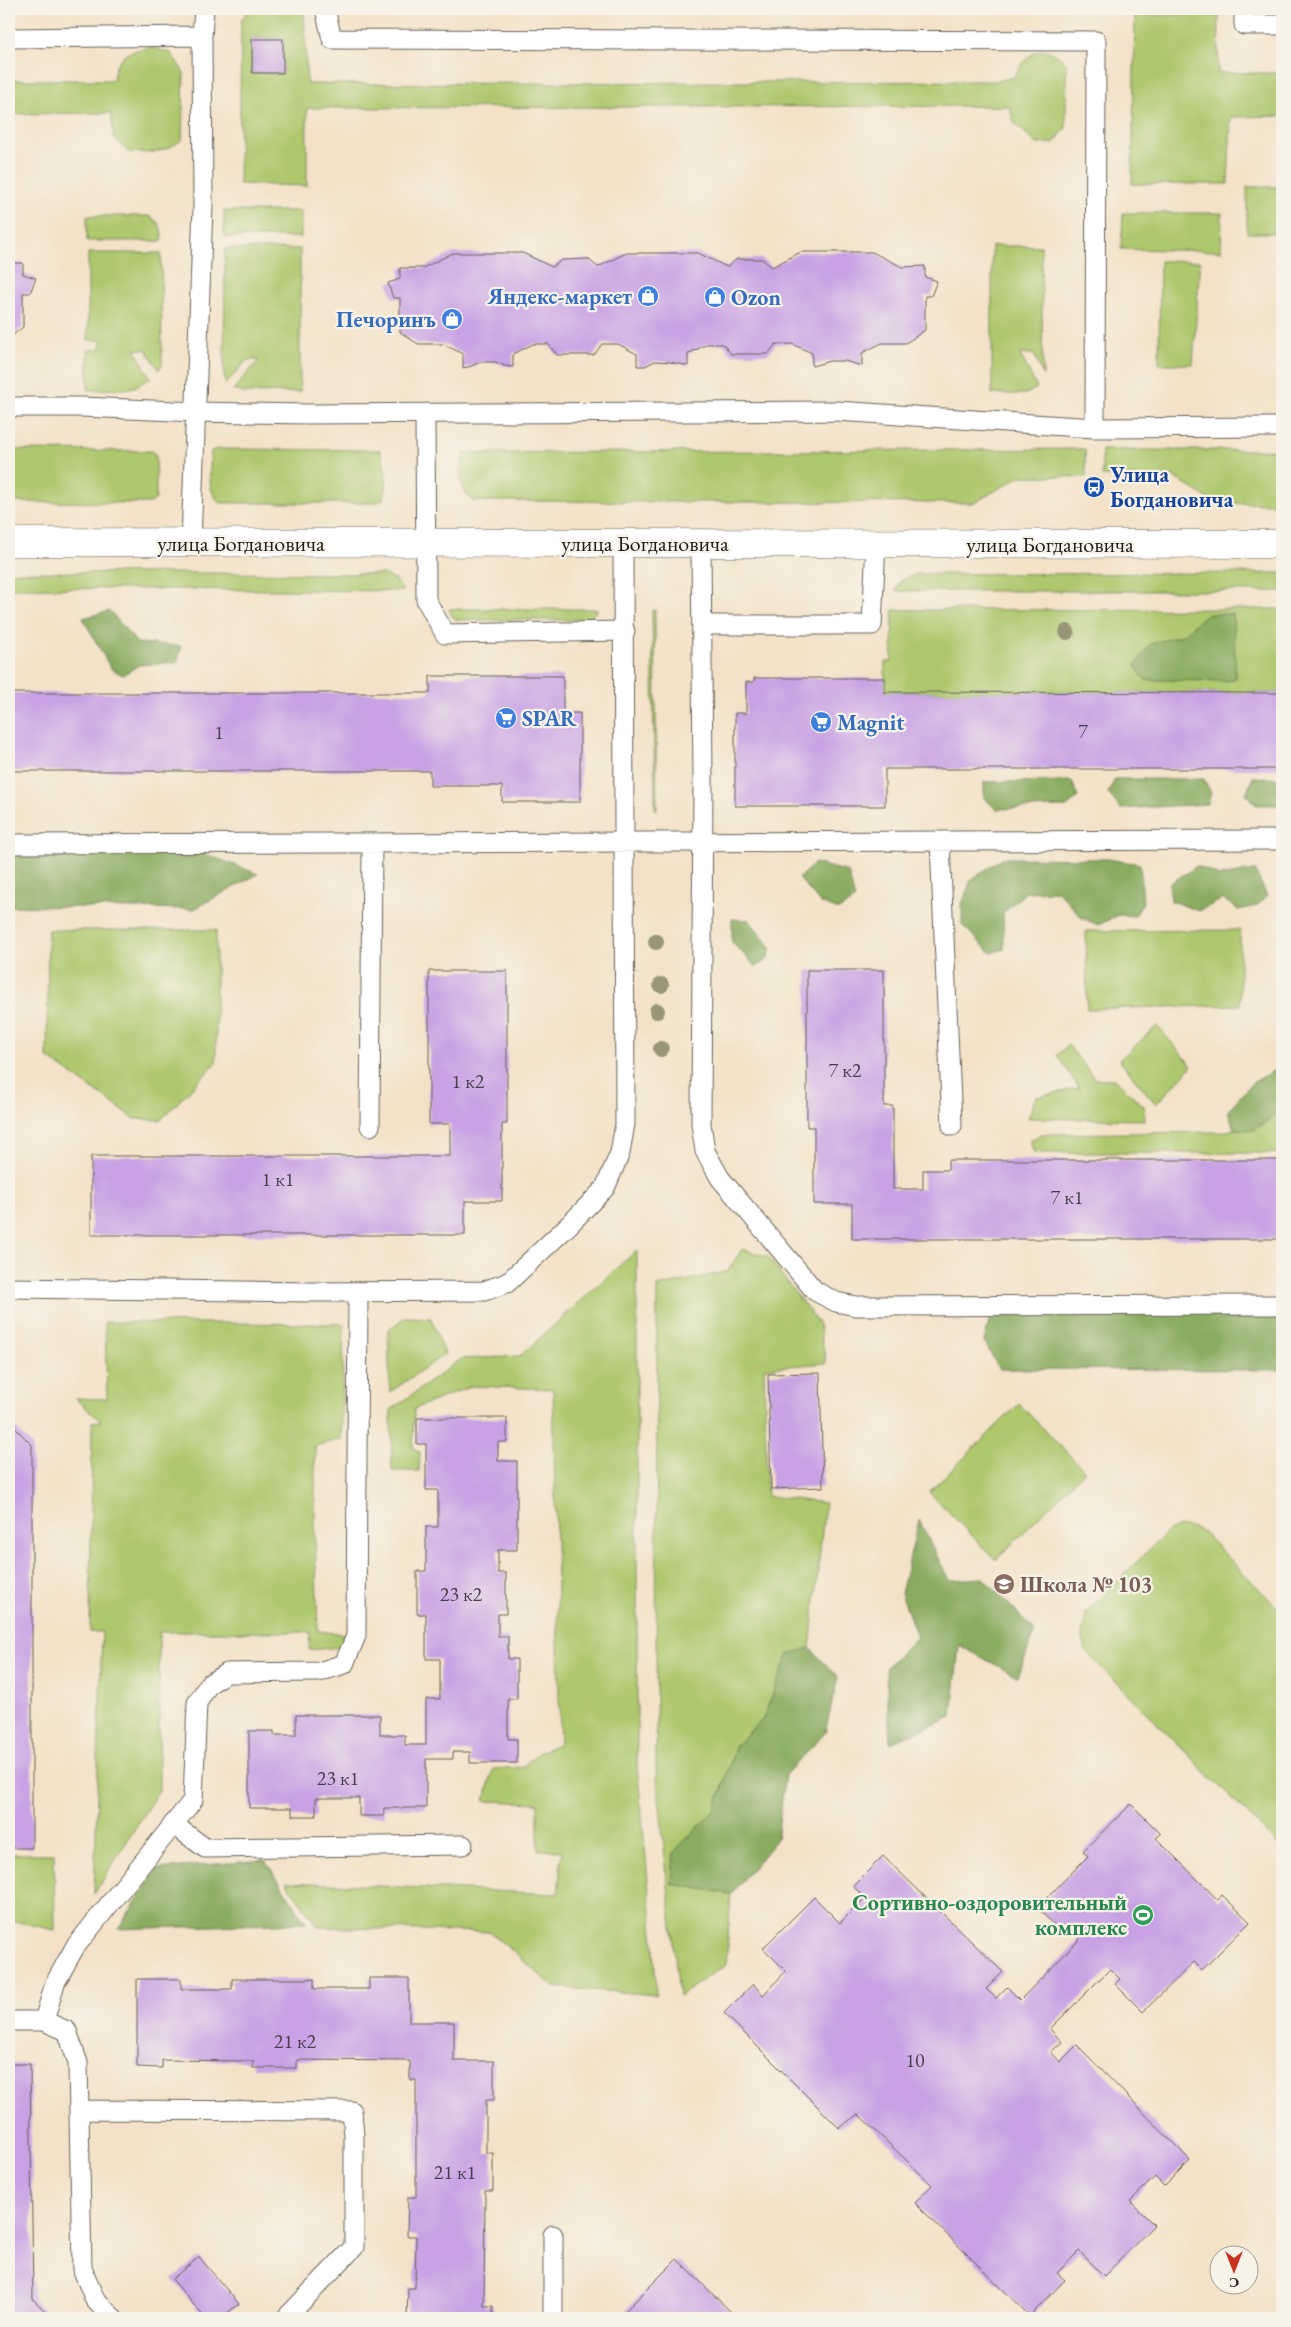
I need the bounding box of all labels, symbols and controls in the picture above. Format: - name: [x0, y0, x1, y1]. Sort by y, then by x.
- place label: Яндекс-маркет: [486, 282, 632, 311]
- place label: Ozon: [731, 283, 781, 312]
- shop icon: Яндекс-маркет: [636, 284, 660, 308]
- shop icon: Ozon: [703, 285, 727, 309]
- place label: Печоринъ: [336, 305, 436, 334]
- shop icon: Печоринъ: [440, 307, 464, 331]
- place label: Улица Богдановича: [1109, 460, 1234, 514]
- bus stop icon: Улица Богдановича: [1082, 475, 1106, 499]
- street label: улица Богдановича: [157, 529, 325, 558]
- street label: улица Богдановича: [561, 529, 729, 558]
- street label: улица Богдановича: [966, 530, 1134, 559]
- place label: SPAR: [522, 704, 577, 733]
- supermarket icon: SPAR: [494, 706, 518, 730]
- place label: Magnit: [837, 708, 905, 737]
- supermarket icon: Magnit: [809, 710, 833, 734]
- house number: 7: [1078, 718, 1088, 744]
- house number: 1: [214, 719, 224, 745]
- house number: 7 к2: [829, 1057, 862, 1083]
- house number: 1 к2: [452, 1068, 485, 1094]
- house number: 1 к1: [262, 1166, 294, 1192]
- house number: 7 к1: [1051, 1184, 1083, 1210]
- place label: Школа № 103: [1020, 1570, 1152, 1599]
- school or university icon: Школа № 103: [992, 1572, 1016, 1596]
- house number: 23 к2: [440, 1581, 483, 1607]
- house number: 23 к1: [317, 1765, 359, 1791]
- place label: Сортивно-оздоровительный комплекс: [852, 1888, 1127, 1942]
- sports icon: Сортивно-оздоровительный комплекс: [1131, 1903, 1155, 1927]
- house number: 21 к2: [274, 2028, 317, 2054]
- house number: 10: [905, 2047, 925, 2073]
- house number: 21 к1: [434, 2159, 476, 2185]
- north arrow: [1208, 2244, 1258, 2294]
- text: С: [1229, 2274, 1239, 2292]

